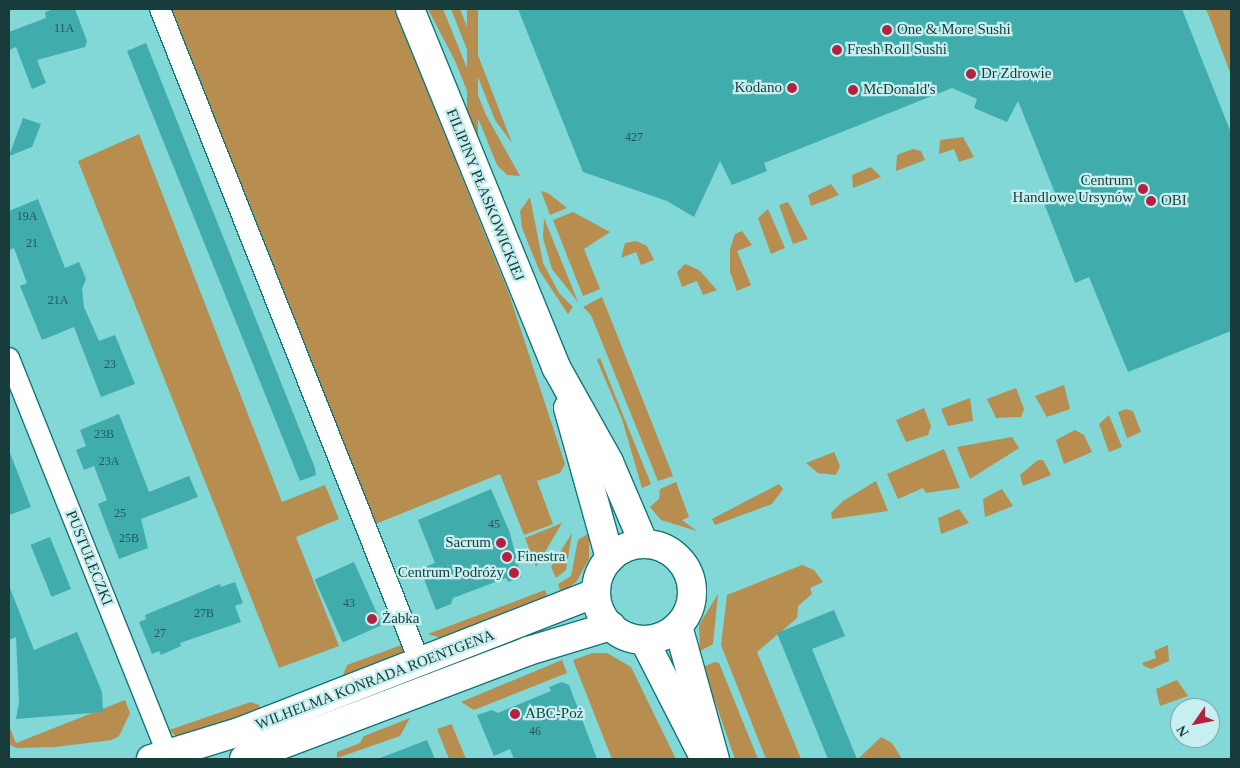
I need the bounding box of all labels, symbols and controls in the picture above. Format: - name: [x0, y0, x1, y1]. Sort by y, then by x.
- place label: One & More Sushi: [897, 21, 1011, 39]
- house number: 11A: [54, 22, 74, 36]
- marker: One & More Sushi: [881, 24, 893, 36]
- place label: Fresh Roll Sushi: [847, 41, 947, 59]
- marker: Fresh Roll Sushi: [831, 44, 843, 56]
- place label: Dr Zdrowie: [981, 65, 1051, 83]
- marker: Dr Zdrowie: [965, 68, 977, 80]
- place label: Kodano: [735, 79, 782, 97]
- place label: McDonald's: [863, 81, 936, 99]
- marker: Kodano: [786, 82, 798, 94]
- marker: McDonald's: [847, 84, 859, 96]
- street label: FILIPINY PŁASKOWICKIEJ: [442, 106, 528, 284]
- house number: 427: [625, 131, 643, 145]
- place label: Centrum Handlowe Ursynów: [1013, 171, 1133, 206]
- marker: Centrum Handlowe Ursynów: [1137, 183, 1149, 195]
- place label: OBI: [1161, 192, 1187, 210]
- marker: OBI: [1145, 195, 1157, 207]
- house number: 19A: [17, 210, 37, 224]
- house number: 21: [26, 237, 38, 251]
- house number: 21A: [48, 294, 68, 308]
- house number: 23: [104, 358, 116, 372]
- house number: 23B: [94, 428, 114, 442]
- house number: 23A: [99, 455, 119, 469]
- house number: 25: [114, 507, 126, 521]
- street label: PUSTUŁECZKI: [62, 508, 116, 608]
- house number: 45: [488, 518, 500, 532]
- house number: 25B: [119, 532, 139, 546]
- place label: Sacrum: [445, 534, 491, 552]
- marker: Sacrum: [495, 537, 507, 549]
- place label: Finestra: [517, 548, 565, 566]
- marker: Finestra: [501, 551, 513, 563]
- place label: Centrum Podróży: [398, 564, 504, 582]
- marker: Centrum Podróży: [508, 567, 520, 579]
- house number: 43: [343, 597, 355, 611]
- house number: 27B: [194, 607, 214, 621]
- place label: Żabka: [382, 610, 419, 628]
- marker: Żabka: [366, 613, 378, 625]
- street label: WILHELMA KONRADA ROENTGENA: [252, 626, 498, 734]
- house number: 27: [154, 627, 166, 641]
- north arrow: [1170, 698, 1220, 748]
- place label: ABC-Poż: [525, 705, 583, 723]
- marker: ABC-Poż: [509, 708, 521, 720]
- text: N: [1174, 723, 1192, 739]
- house number: 46: [529, 725, 541, 739]

